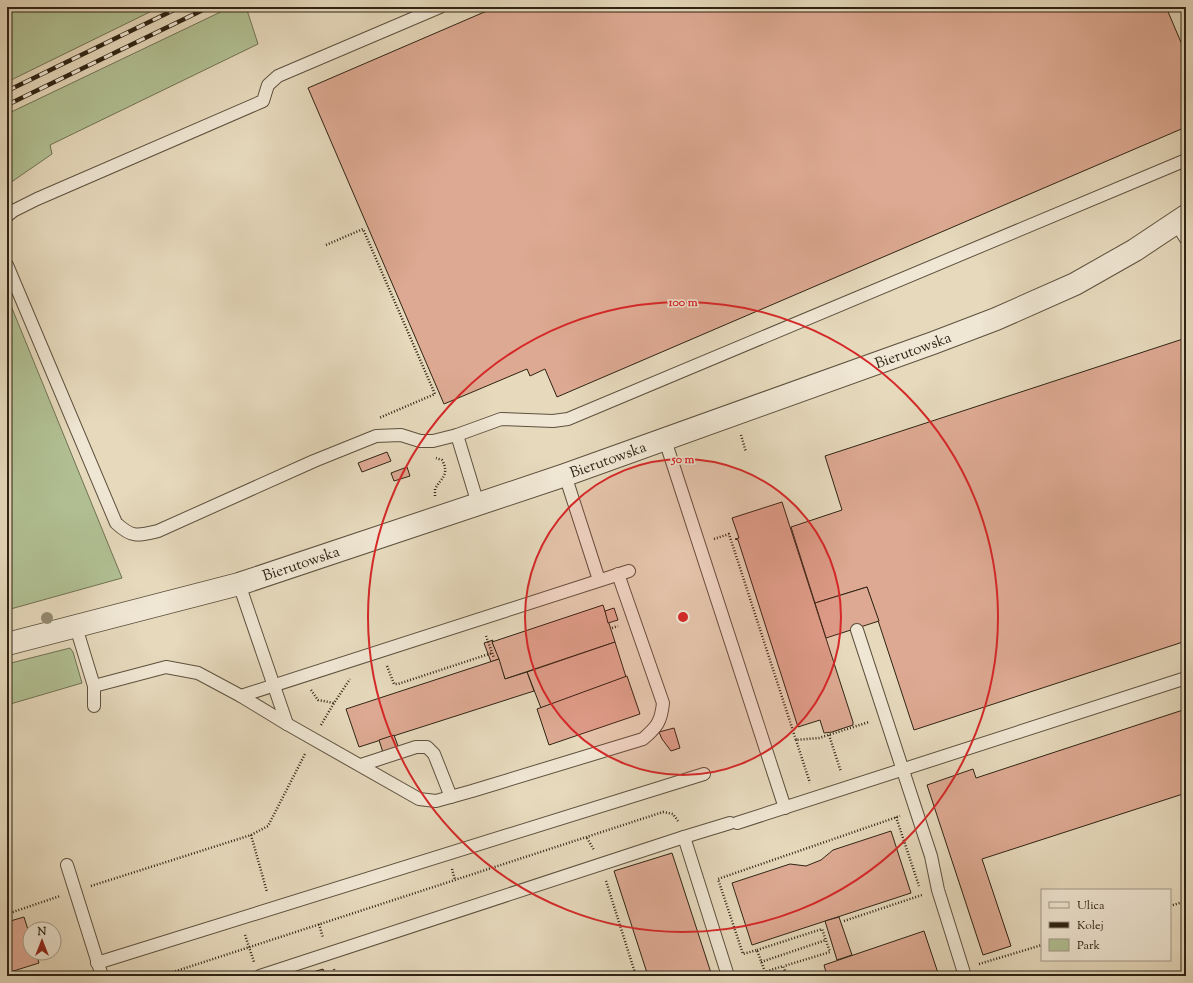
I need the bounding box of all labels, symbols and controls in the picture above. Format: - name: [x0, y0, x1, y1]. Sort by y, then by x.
- text: 100 m: [667, 294, 698, 312]
- street label: Bierutowska: [872, 328, 955, 375]
- street label: Bierutowska: [567, 438, 650, 484]
- text: 50 m: [671, 451, 695, 469]
- street label: Bierutowska: [260, 542, 343, 587]
- centre of rings: [676, 610, 690, 624]
- legend: [1041, 889, 1171, 961]
- text: Ulica: [1077, 897, 1105, 915]
- text: Kolej: [1077, 917, 1104, 935]
- north arrow: [22, 921, 62, 961]
- text: N: [37, 924, 47, 940]
- text: Park: [1077, 937, 1100, 955]

